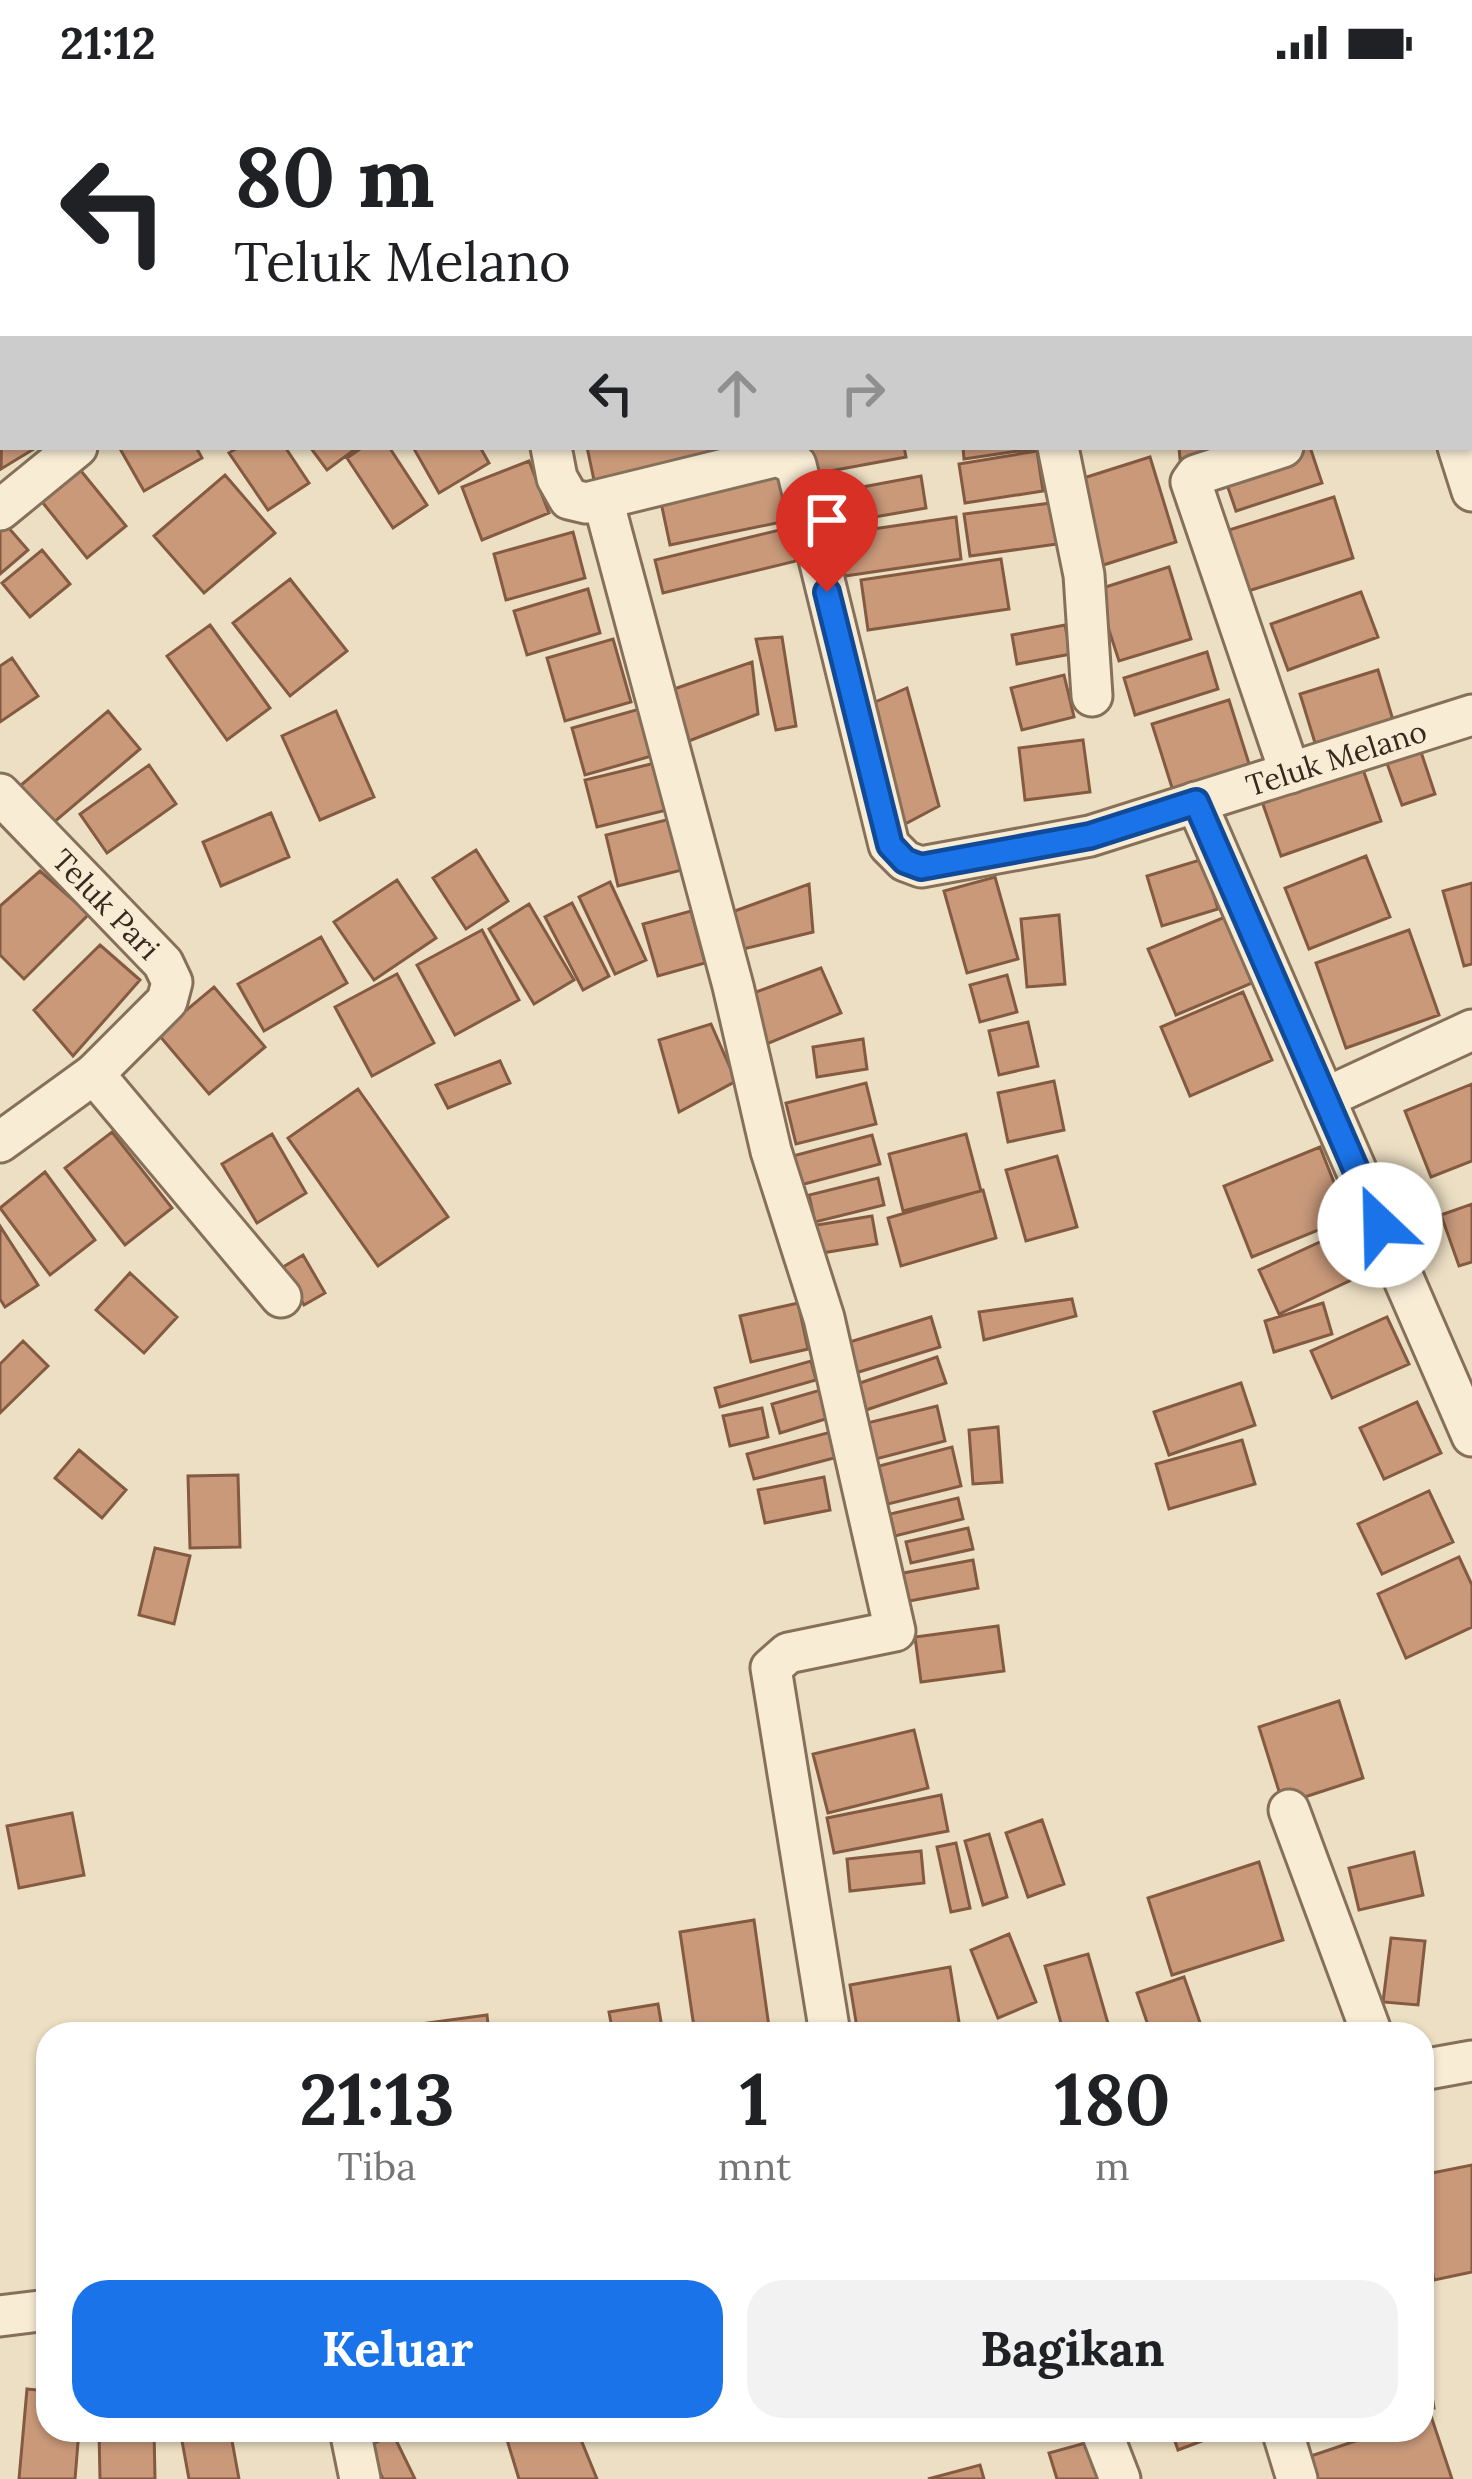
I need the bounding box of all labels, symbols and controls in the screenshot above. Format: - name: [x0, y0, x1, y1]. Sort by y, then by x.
- text: 21:12: [60, 14, 156, 71]
- text: 80 m: [234, 122, 435, 230]
- icon: left: [36, 132, 192, 288]
- text: Teluk Melano: [234, 227, 571, 296]
- icon: left: [578, 360, 644, 426]
- icon: ahead: [704, 360, 770, 426]
- icon: right: [830, 360, 896, 426]
- pin: [776, 469, 878, 592]
- icon: arrive: [794, 487, 860, 553]
- street label: Teluk Melano: [1241, 712, 1431, 804]
- street label: Teluk Pari: [44, 841, 168, 967]
- position arrow: [1317, 1162, 1443, 1288]
- text: 21:13: [299, 2053, 455, 2145]
- text: 1: [740, 2053, 769, 2145]
- text: 180: [1054, 2053, 1171, 2145]
- text: Tiba: [338, 2141, 416, 2191]
- text: mnt: [718, 2141, 791, 2191]
- text: m: [1095, 2141, 1130, 2191]
- button: Keluar: [72, 2280, 723, 2418]
- button: Bagikan: [747, 2280, 1398, 2418]

